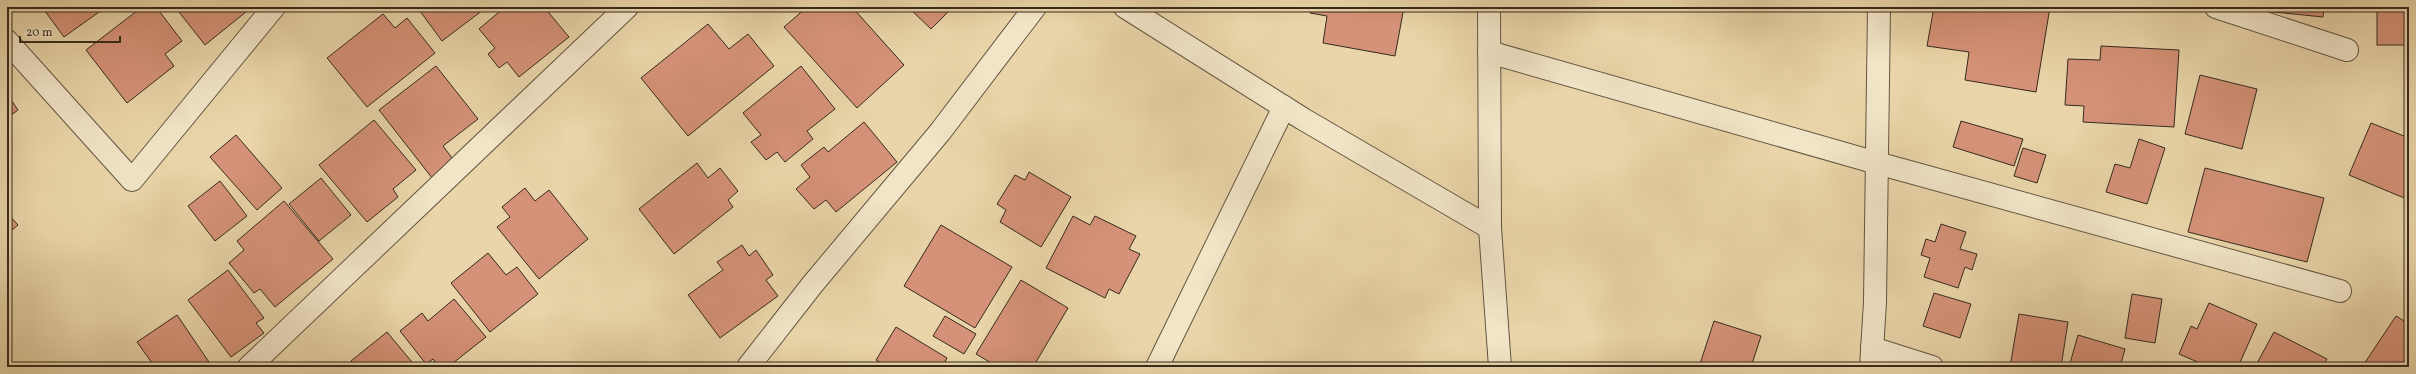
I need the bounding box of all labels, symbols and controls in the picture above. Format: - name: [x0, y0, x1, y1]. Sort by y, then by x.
- scale bar: [20, 18, 120, 44]
- text: 20 m: [26, 25, 53, 41]

